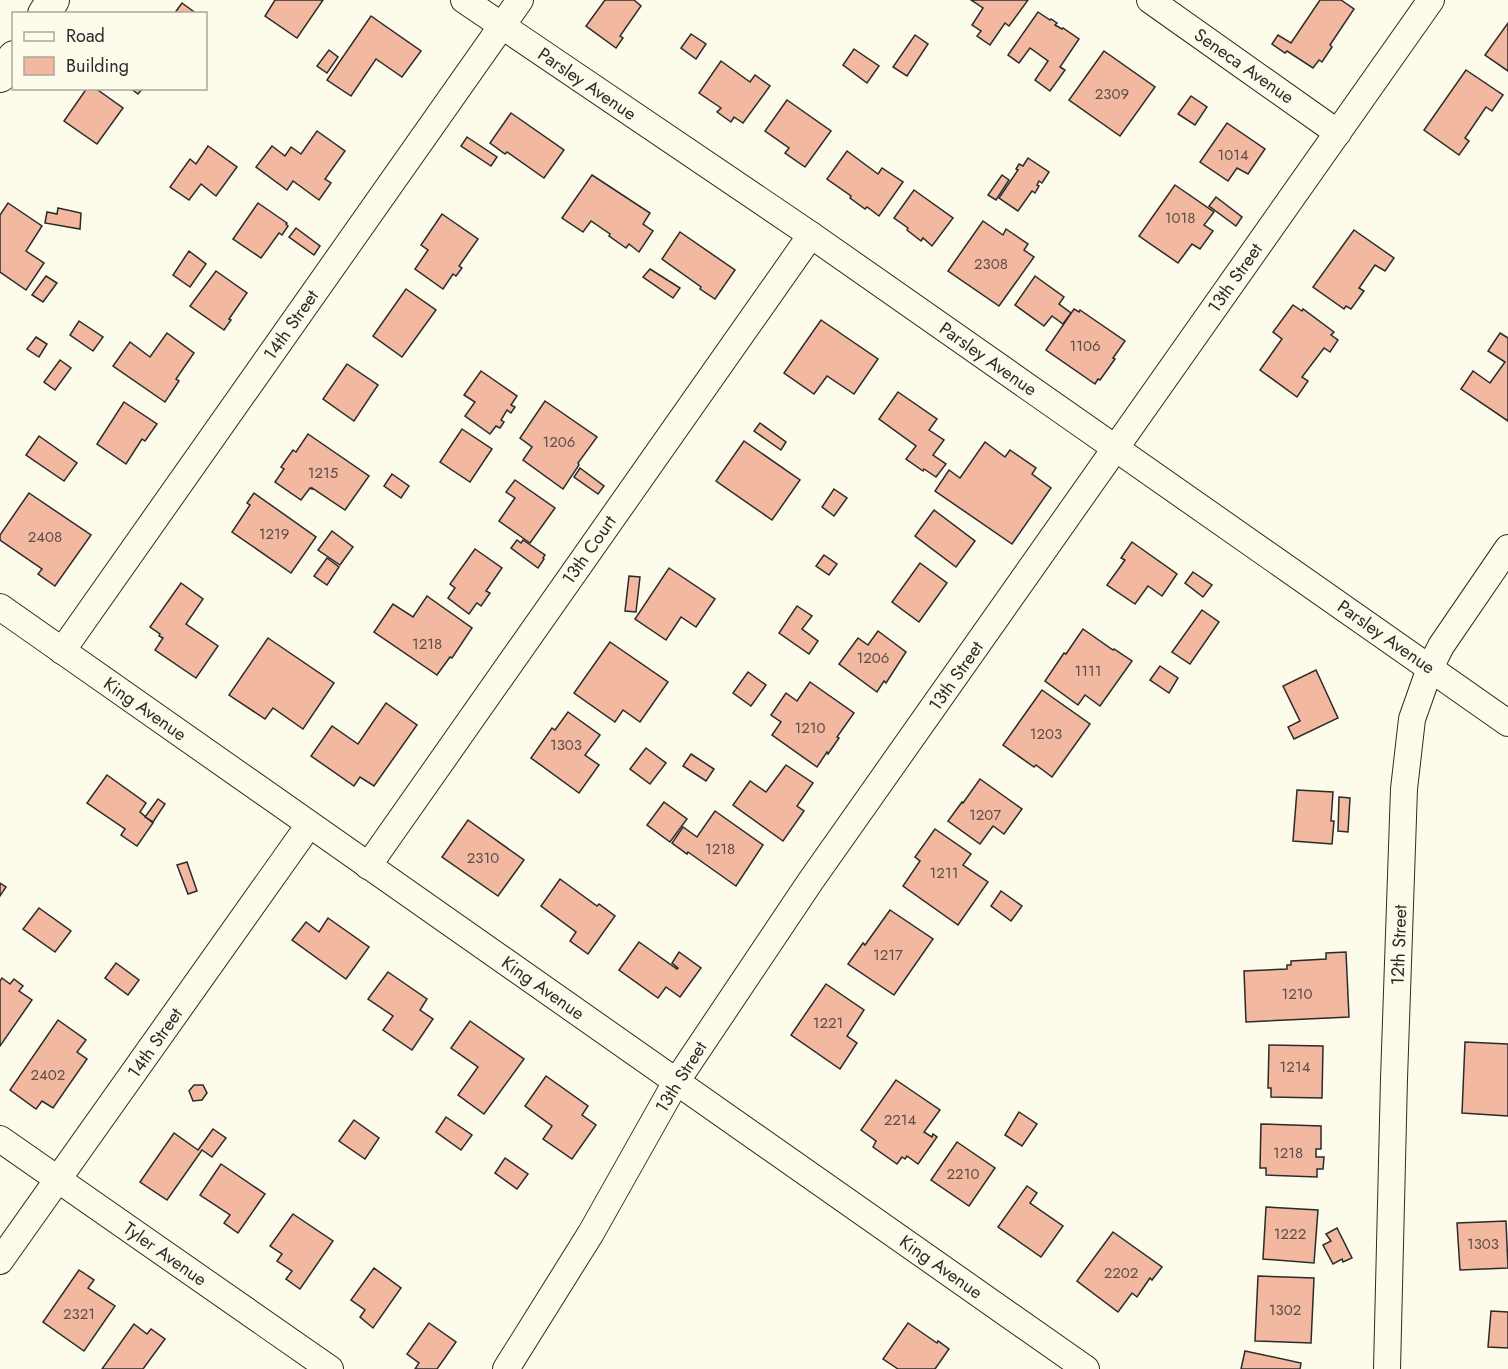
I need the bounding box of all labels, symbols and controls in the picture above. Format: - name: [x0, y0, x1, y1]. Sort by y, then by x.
- legend: [12, 12, 207, 90]
- street label: Seneca Avenue: [1189, 22, 1299, 110]
- text: Road: [66, 23, 105, 49]
- street label: Parsley Avenue: [532, 41, 642, 127]
- text: Building: [66, 53, 129, 79]
- house number: 2309: [1095, 83, 1129, 105]
- house number: 1014: [1217, 144, 1249, 166]
- house number: 1018: [1165, 207, 1195, 229]
- street label: 13th Street: [1201, 237, 1269, 318]
- house number: 2308: [974, 253, 1008, 275]
- street label: 14th Street: [257, 284, 325, 366]
- street label: Parsley Avenue: [934, 316, 1042, 402]
- house number: 1106: [1069, 335, 1101, 357]
- house number: 1206: [543, 431, 575, 453]
- house number: 1215: [308, 462, 338, 484]
- street label: 13th Court: [556, 510, 623, 590]
- house number: 1219: [259, 523, 289, 545]
- house number: 2408: [28, 526, 62, 548]
- street label: Parsley Avenue: [1332, 594, 1440, 680]
- house number: 1218: [412, 633, 442, 655]
- street label: 13th Street: [922, 635, 990, 716]
- house number: 1206: [857, 647, 889, 669]
- house number: 1111: [1074, 660, 1102, 682]
- street label: King Avenue: [98, 671, 192, 747]
- house number: 1210: [794, 717, 826, 739]
- house number: 1203: [1030, 723, 1062, 745]
- house number: 1303: [550, 734, 582, 756]
- house number: 1207: [969, 804, 1001, 826]
- house number: 1218: [705, 838, 735, 860]
- house number: 2310: [467, 847, 499, 869]
- house number: 1211: [930, 862, 958, 884]
- street label: 12th Street: [1385, 904, 1413, 986]
- house number: 1217: [873, 944, 903, 966]
- street label: King Avenue: [496, 950, 590, 1026]
- house number: 1210: [1281, 983, 1313, 1005]
- street label: 14th Street: [121, 1002, 189, 1084]
- house number: 1221: [813, 1012, 843, 1034]
- street label: 13th Street: [649, 1036, 714, 1118]
- house number: 1214: [1280, 1056, 1311, 1078]
- house number: 2402: [31, 1064, 65, 1086]
- house number: 2214: [884, 1109, 917, 1131]
- house number: 1218: [1273, 1142, 1303, 1164]
- house number: 2210: [947, 1163, 979, 1185]
- street label: Tyler Avenue: [118, 1216, 212, 1292]
- house number: 1222: [1274, 1223, 1306, 1245]
- street label: King Avenue: [894, 1229, 988, 1305]
- house number: 1303: [1467, 1233, 1499, 1255]
- house number: 2202: [1104, 1262, 1138, 1284]
- house number: 1302: [1269, 1299, 1301, 1321]
- house number: 2321: [63, 1303, 95, 1325]

